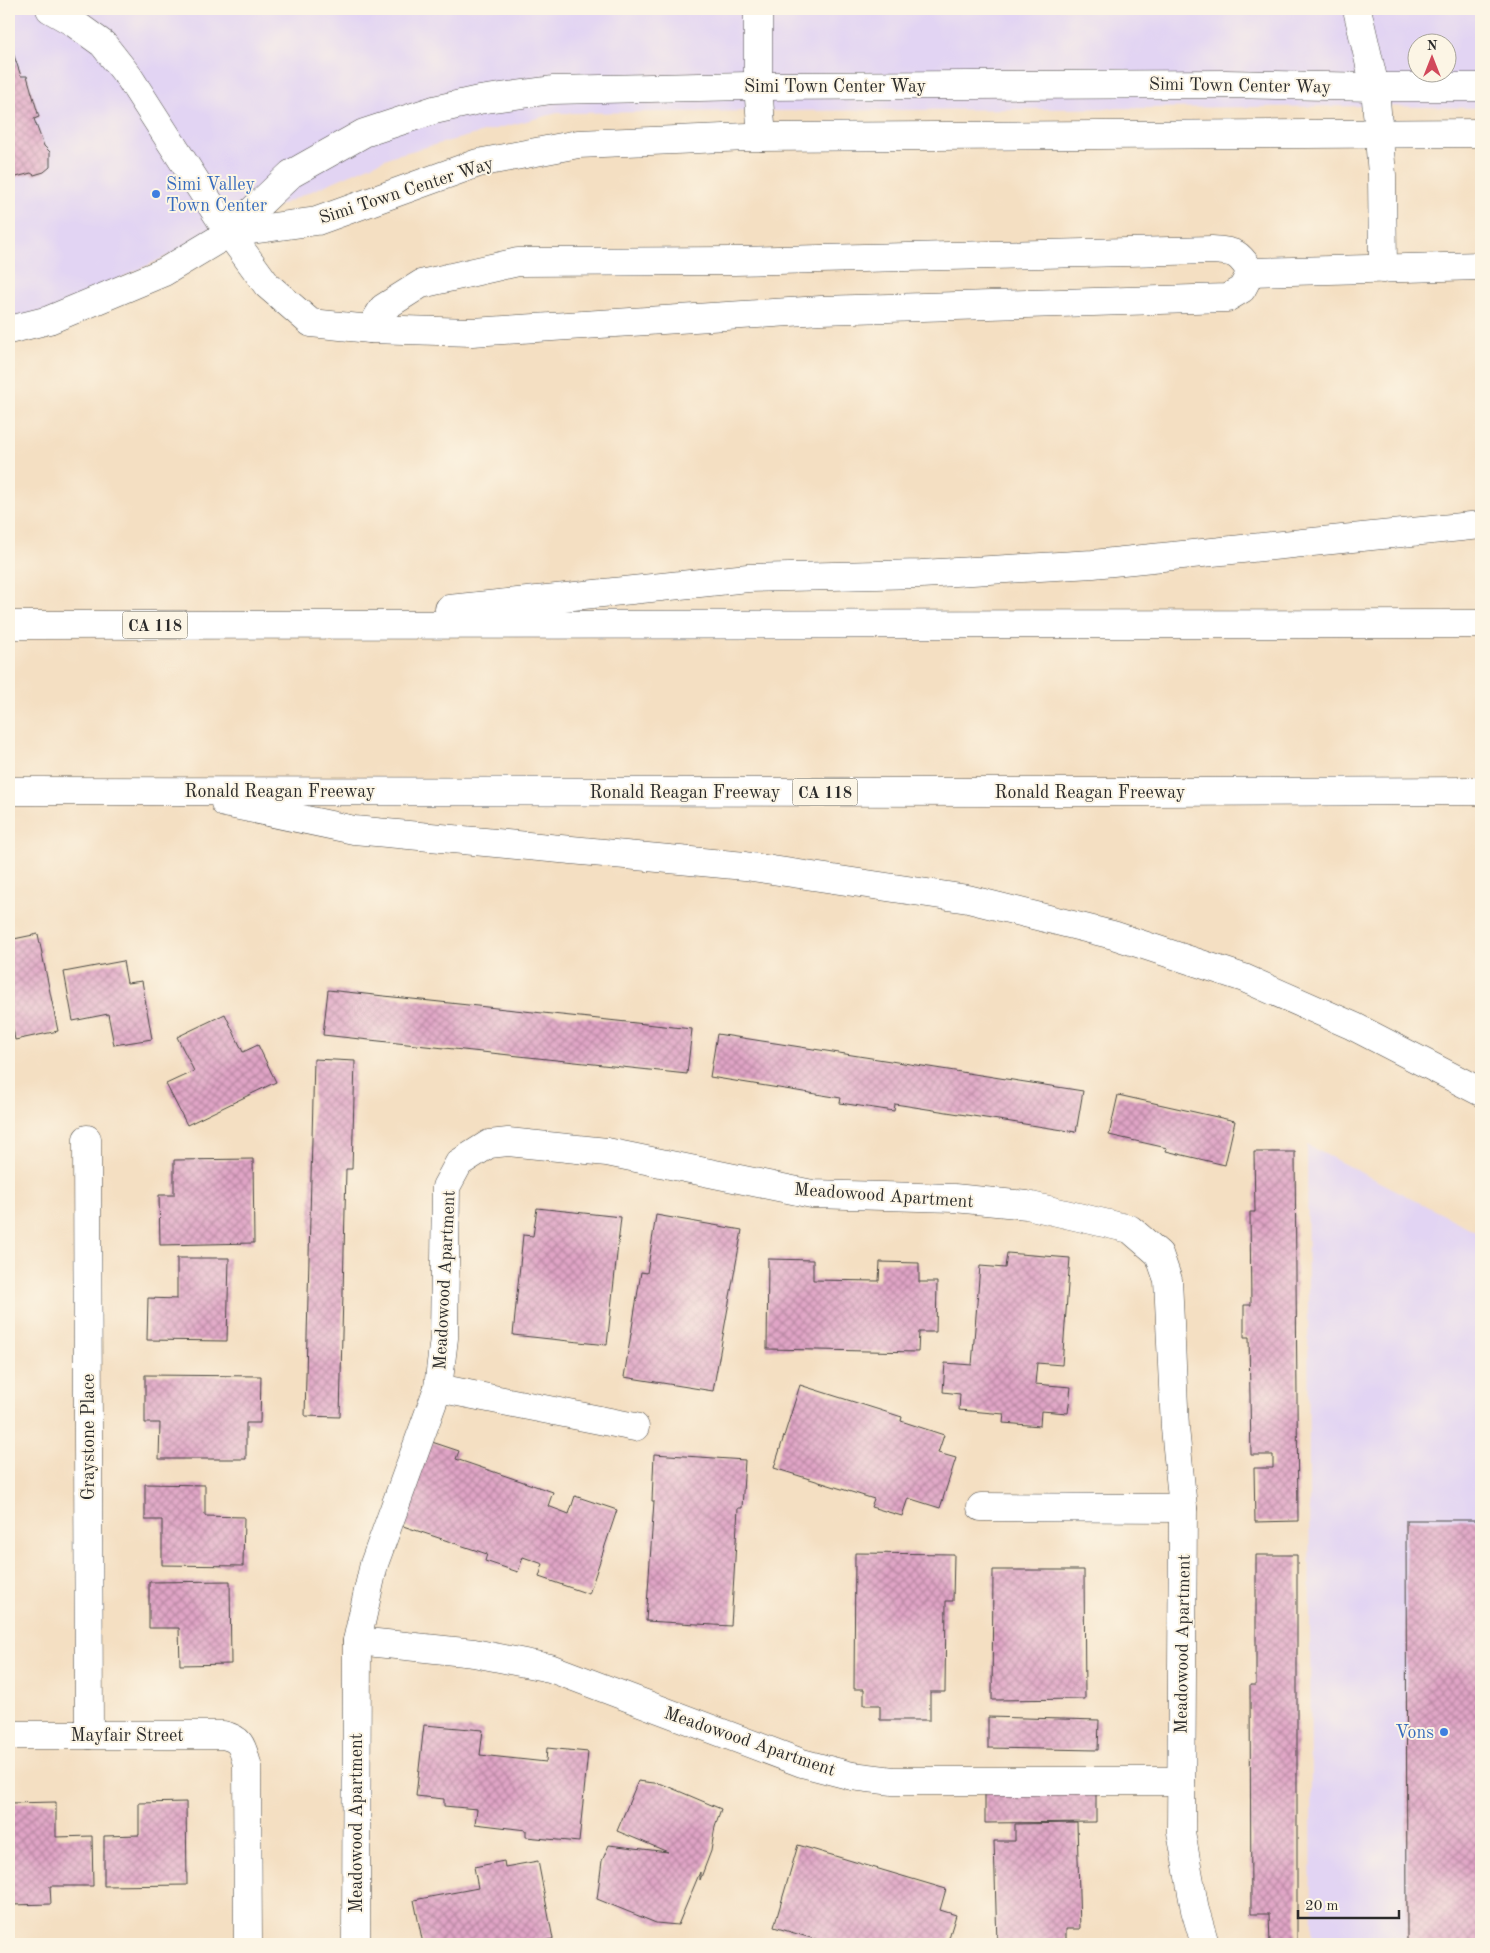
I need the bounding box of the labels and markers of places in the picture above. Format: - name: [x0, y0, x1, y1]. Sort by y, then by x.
- place label: Simi Valley Town Center: [166, 176, 268, 215]
- marker: Simi Valley Town Center: [150, 188, 162, 200]
- place label: Vons: [1395, 1724, 1434, 1742]
- marker: Vons: [1438, 1726, 1450, 1738]

